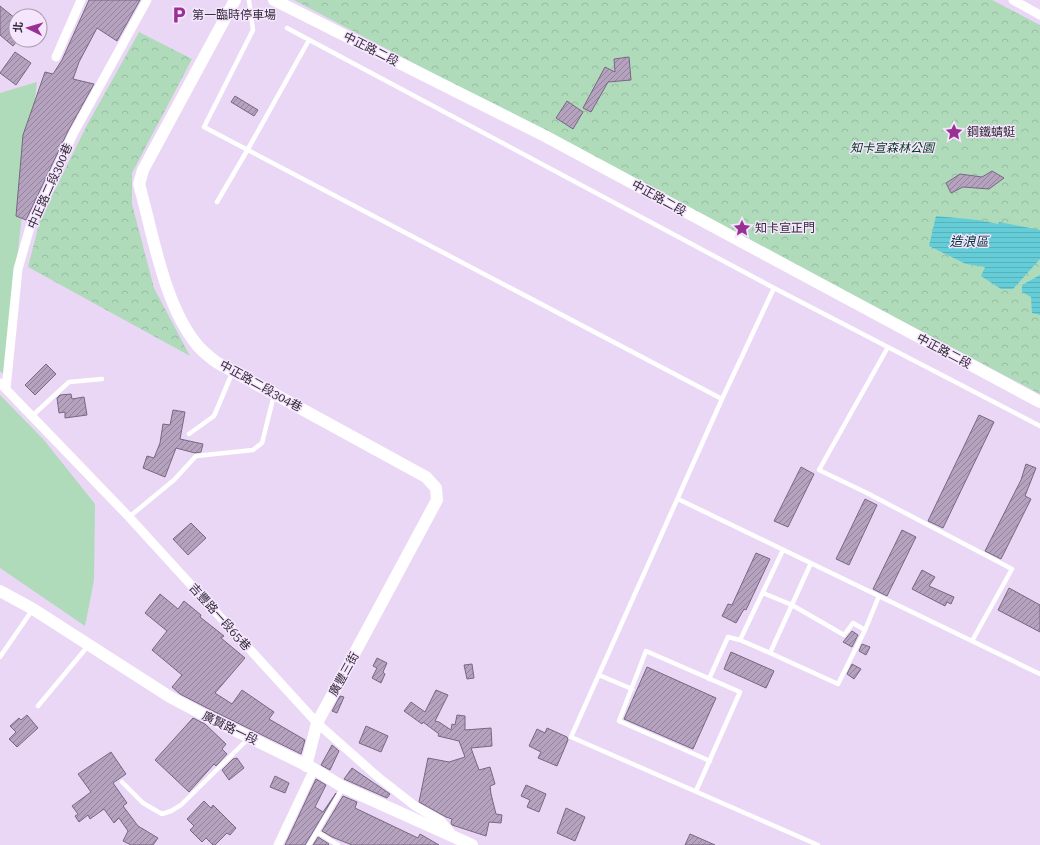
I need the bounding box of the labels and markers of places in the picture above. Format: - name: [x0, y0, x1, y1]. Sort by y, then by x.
- parking icon: 第一臨時停車場: [169, 5, 189, 25]
- place label: 第一臨時停車場: [192, 8, 276, 22]
- place icon: 鋼鐵蜻蜓: [944, 122, 964, 142]
- place label: 鋼鐵蜻蜓: [967, 125, 1015, 139]
- place icon: 知卡宣正門: [732, 218, 752, 238]
- place label: 知卡宣正門: [755, 221, 815, 235]

